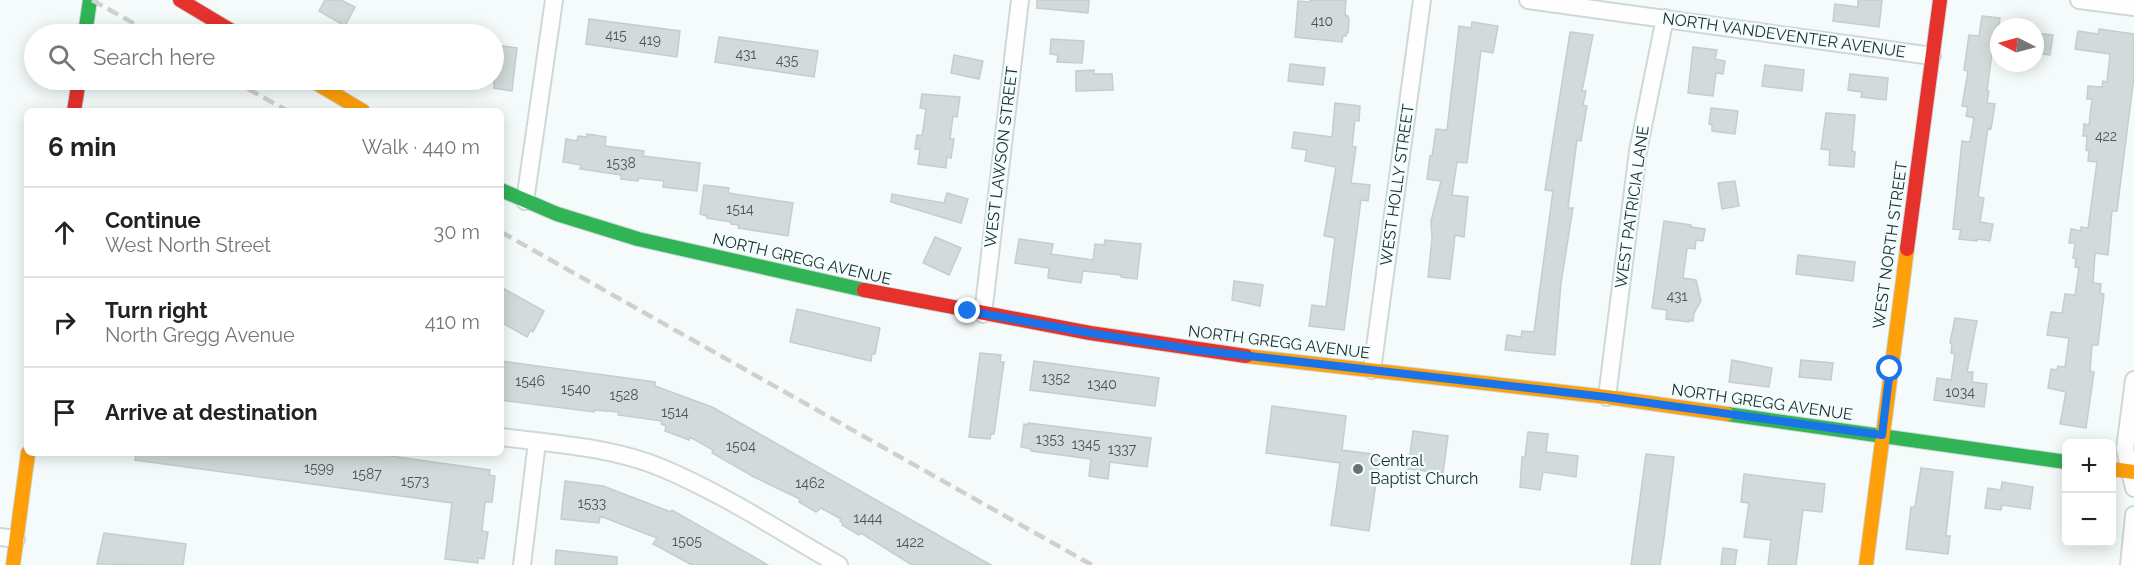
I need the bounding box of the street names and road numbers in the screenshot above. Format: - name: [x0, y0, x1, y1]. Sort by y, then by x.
- street label: NORTH VANDEVENTER AVENUE: [1661, 9, 1907, 62]
- street label: WEST LAWSON STREET: [980, 65, 1022, 249]
- street label: WEST HOLLY STREET: [1376, 103, 1418, 267]
- street label: WEST PATRICIA LANE: [1611, 124, 1653, 290]
- street label: WEST NORTH STREET: [1869, 160, 1911, 330]
- street label: NORTH GREGG AVENUE: [711, 229, 893, 289]
- street label: NORTH GREGG AVENUE: [1187, 321, 1371, 363]
- street label: NORTH GREGG AVENUE: [1670, 380, 1854, 424]

